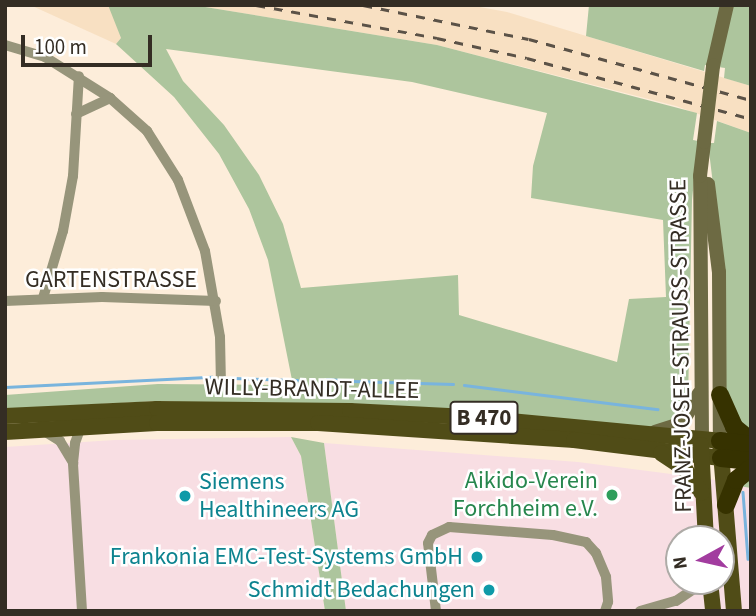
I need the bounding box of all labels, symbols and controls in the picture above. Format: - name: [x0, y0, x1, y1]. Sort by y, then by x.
- scale bar: [24, 21, 156, 65]
- text: 100 m: [34, 32, 87, 62]
- street label: FRANZ-JOSEF-STRAUSS-STRASSE: [664, 179, 698, 513]
- street label: GARTENSTRASSE: [25, 266, 197, 294]
- street label: WILLY-BRANDT-ALLEE: [204, 373, 420, 405]
- road number: B 470: [449, 398, 519, 438]
- place label: Aikido-Verein Forchheim e.V.: [453, 467, 598, 523]
- place label: Siemens Healthineers AG: [199, 468, 359, 524]
- marker: Aikido-Verein Forchheim e.V.: [604, 487, 620, 503]
- marker: Siemens Healthineers AG: [177, 488, 193, 504]
- north arrow: [665, 525, 735, 595]
- place label: Frankonia EMC-Test-Systems GmbH: [110, 543, 463, 571]
- marker: Frankonia EMC-Test-Systems GmbH: [469, 549, 485, 565]
- text: N: [666, 555, 695, 571]
- place label: Schmidt Bedachungen: [248, 576, 475, 604]
- marker: Schmidt Bedachungen: [481, 582, 497, 598]

